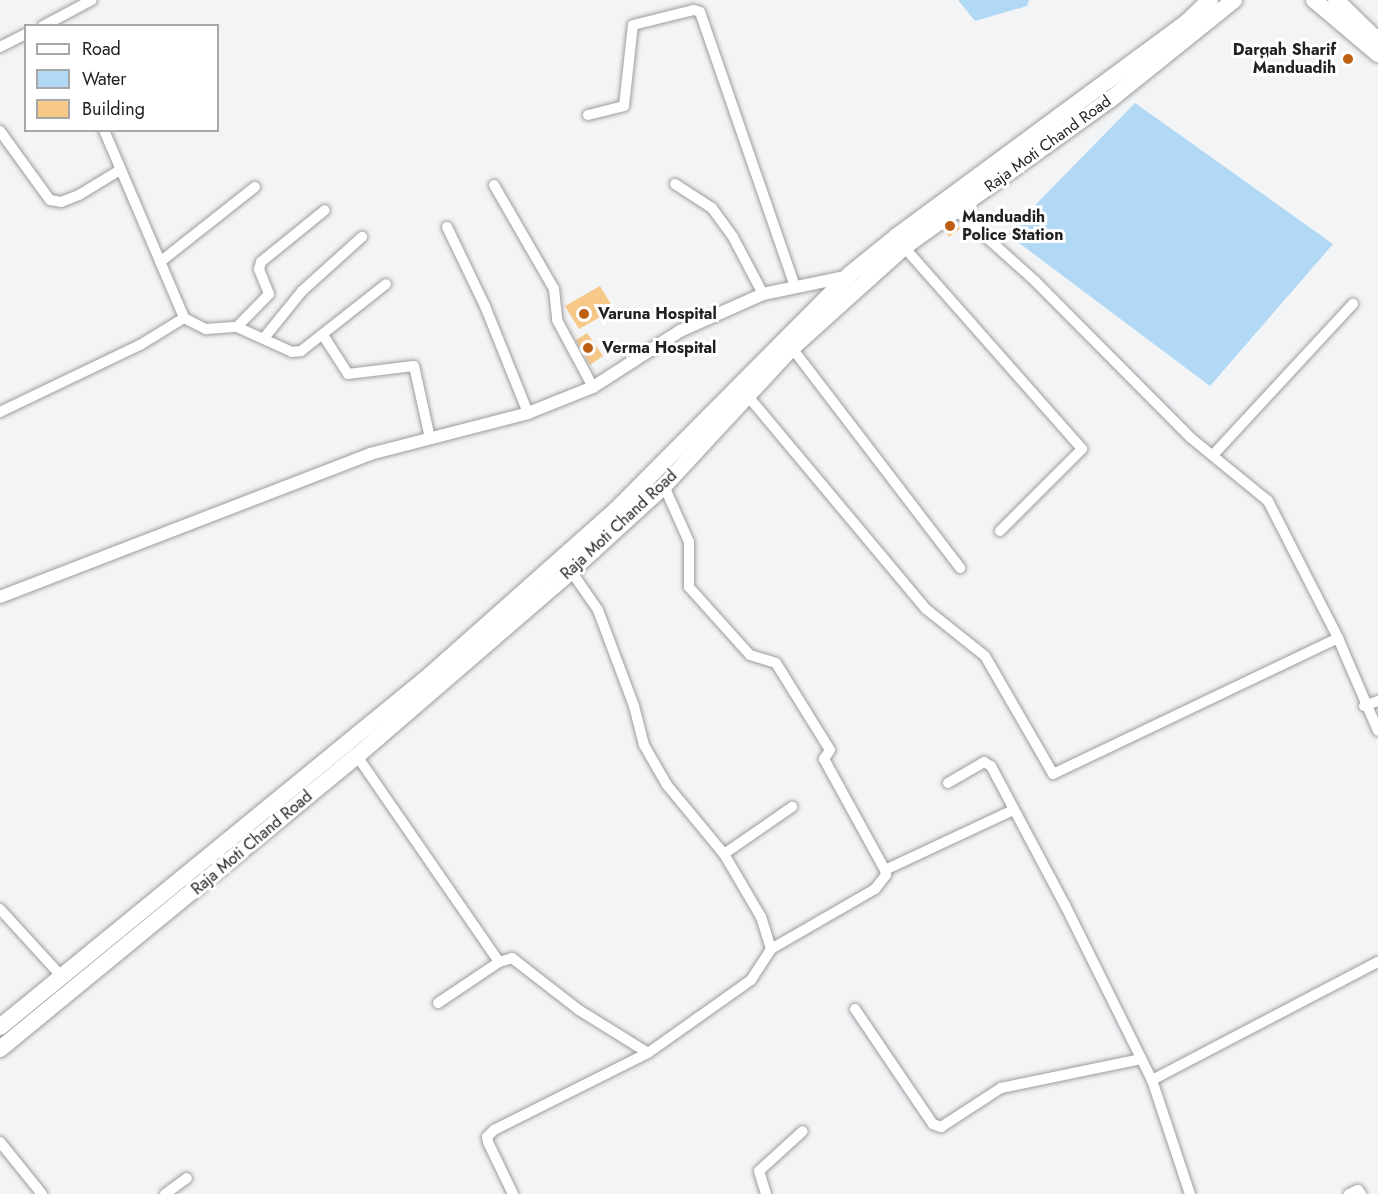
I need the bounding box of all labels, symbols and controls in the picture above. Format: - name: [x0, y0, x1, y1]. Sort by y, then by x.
- legend: [24, 24, 219, 132]
- text: Road: [82, 36, 121, 62]
- place label: Dargah Sharif Manduadih: [1233, 40, 1336, 78]
- marker: Dargah Sharif Manduadih: [1341, 52, 1355, 66]
- text: Water: [82, 66, 126, 92]
- street label: Raja Moti Chand Road: [981, 92, 1115, 196]
- text: Building: [82, 96, 145, 122]
- place label: Manduadih Police Station: [962, 207, 1063, 245]
- marker: Manduadih Police Station: [943, 219, 957, 233]
- place label: Varuna Hospital: [598, 304, 717, 324]
- marker: Varuna Hospital: [575, 305, 593, 323]
- place label: Verma Hospital: [602, 338, 716, 358]
- marker: Verma Hospital: [579, 339, 597, 357]
- street label: Raja Moti Chand Road: [557, 466, 681, 584]
- street label: Raja Moti Chand Road: [188, 787, 316, 899]

